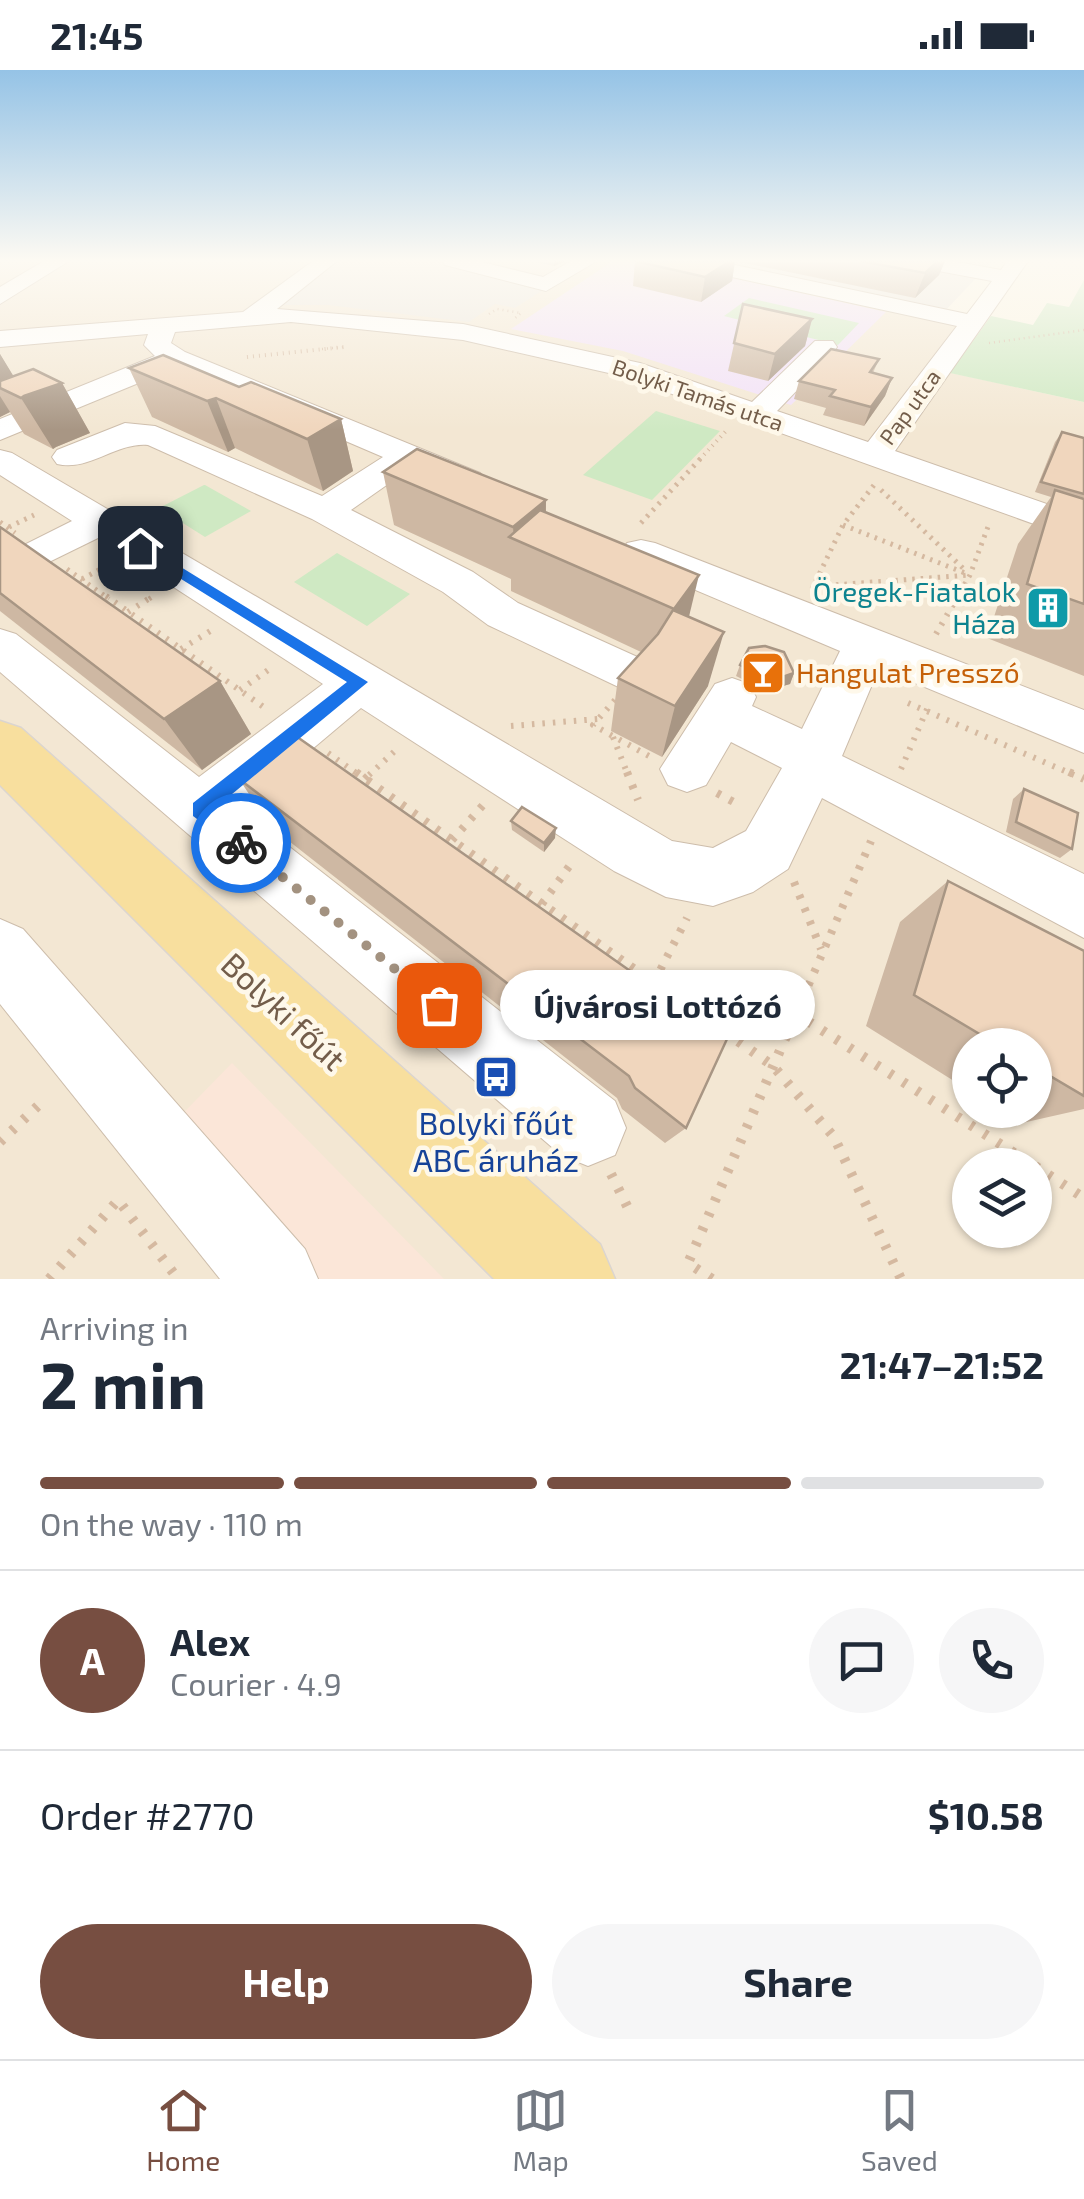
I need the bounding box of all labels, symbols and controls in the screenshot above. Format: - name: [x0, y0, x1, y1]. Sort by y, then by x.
- text: 21:45: [50, 12, 143, 58]
- street label: Bolyki Tamás utca: [610, 353, 787, 435]
- street label: Pap utca: [873, 364, 945, 449]
- pin: [98, 506, 183, 591]
- icon: home: [113, 521, 168, 576]
- place label: Öregek-Fiatalok Háza: [813, 574, 1016, 640]
- building icon: Öregek-Fiatalok Háza: [1025, 585, 1071, 631]
- bar icon: Hangulat Presszó: [740, 650, 786, 696]
- place label: Hangulat Presszó: [796, 655, 1020, 689]
- courier: [191, 793, 291, 893]
- icon: bike: [214, 816, 269, 871]
- street label: Bolyki főút: [215, 944, 354, 1077]
- pin: [397, 963, 482, 1048]
- callout: Újvárosi Lottózó: [499, 970, 814, 1040]
- icon: bag: [412, 978, 467, 1033]
- text: Újvárosi Lottózó: [533, 986, 782, 1024]
- map controls: [952, 1028, 1052, 1248]
- button: locate: [952, 1028, 1052, 1128]
- bus stop icon: Bolyki főút ABC áruház: [473, 1054, 519, 1100]
- place label: Bolyki főút ABC áruház: [413, 1103, 579, 1178]
- button: layers: [952, 1148, 1052, 1248]
- text: Arriving in: [40, 1308, 189, 1346]
- text: 21:47–21:52: [840, 1341, 1044, 1387]
- text: 2 min: [40, 1344, 206, 1422]
- text: On the way · 110 m: [40, 1504, 303, 1542]
- button: chat: [809, 1608, 914, 1713]
- button: phone: [939, 1608, 1044, 1713]
- text: Alex: [170, 1618, 250, 1664]
- text: A: [80, 1637, 105, 1683]
- text: Courier · 4.9: [170, 1664, 342, 1702]
- text: Order #2770: [40, 1792, 255, 1838]
- text: $10.58: [928, 1792, 1044, 1838]
- button: Help: [40, 1924, 532, 2039]
- button: Share: [552, 1924, 1044, 2039]
- tab: Home: [146, 2083, 220, 2177]
- tab: Map: [513, 2083, 569, 2177]
- tab: Saved: [861, 2083, 938, 2177]

